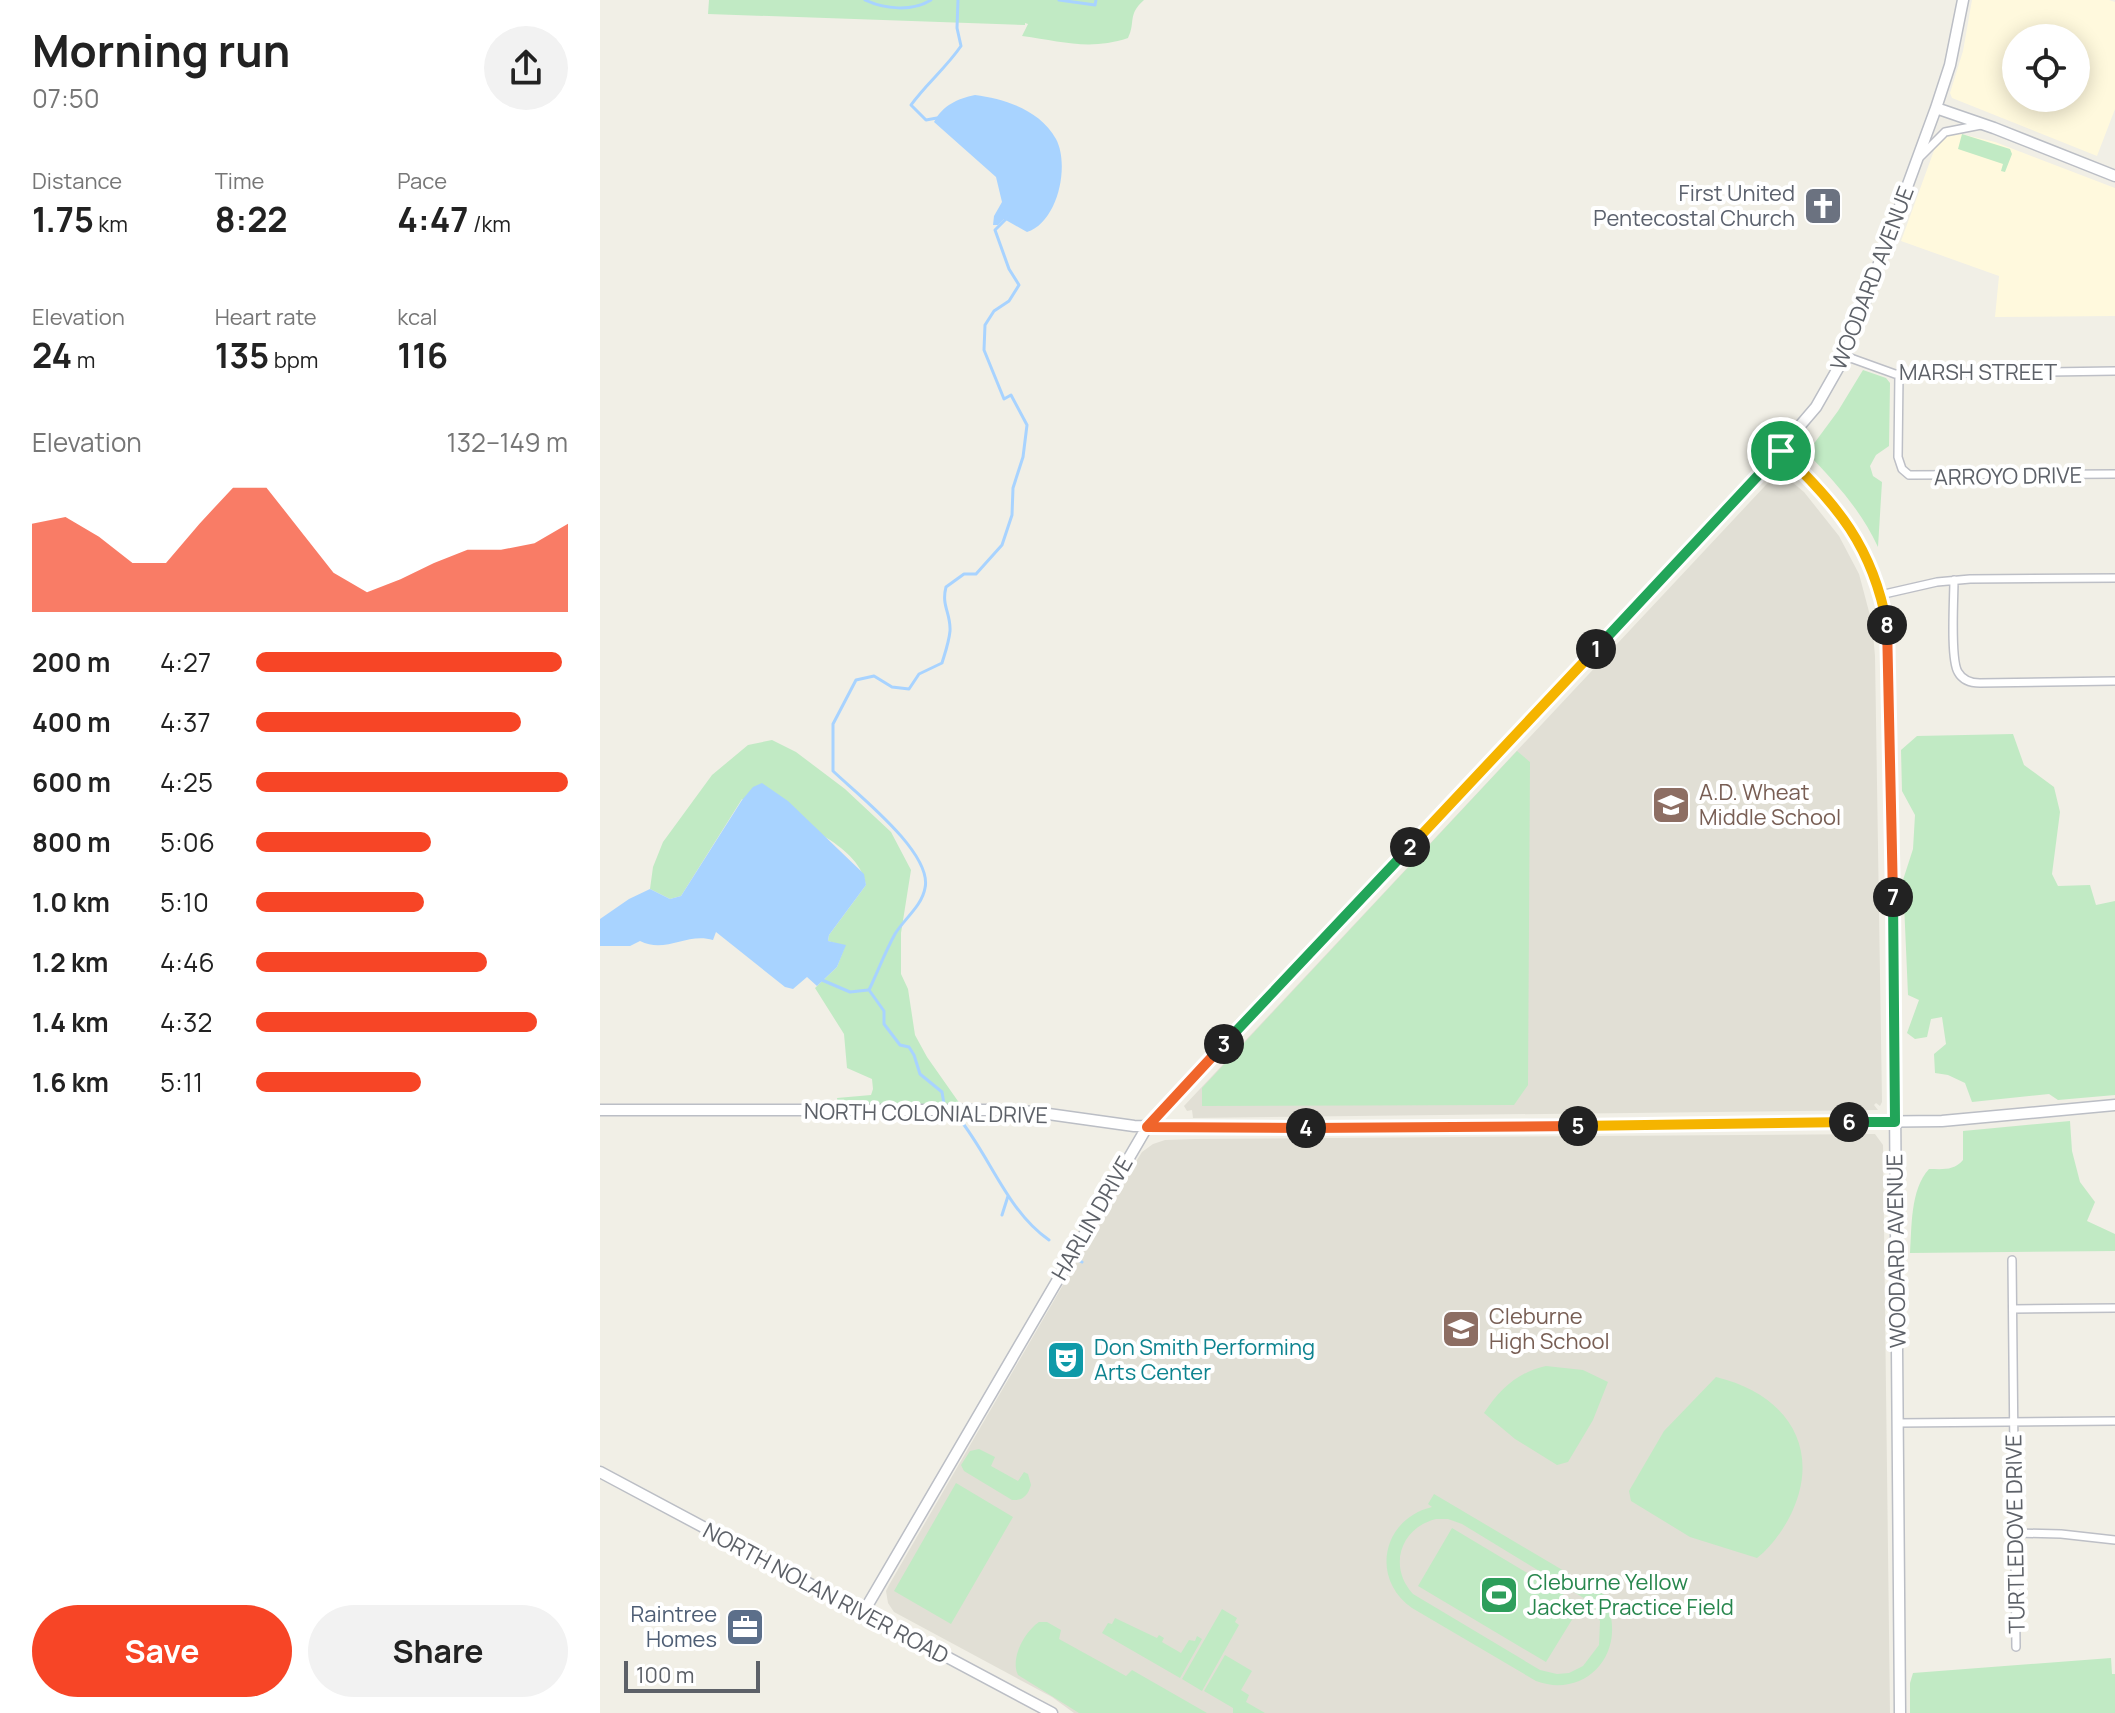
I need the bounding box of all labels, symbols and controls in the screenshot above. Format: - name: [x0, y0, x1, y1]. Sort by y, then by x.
- text: Morning run: [32, 20, 290, 80]
- map controls: [2002, 24, 2090, 112]
- button: locate: [2002, 24, 2090, 112]
- button: share: [484, 26, 568, 110]
- text: 07:50: [32, 80, 100, 116]
- text: Distance: [32, 166, 122, 196]
- text: Time: [215, 166, 264, 196]
- text: Pace: [397, 166, 447, 196]
- place label: First United Pentecostal Church: [1593, 178, 1795, 233]
- street label: WOODARD AVENUE: [1823, 182, 1921, 374]
- church icon: First United Pentecostal Church: [1802, 185, 1844, 227]
- text: 1.75: [32, 196, 94, 242]
- text: 8:22: [215, 196, 288, 242]
- text: 4:47: [397, 196, 469, 242]
- text: km: [94, 209, 128, 239]
- text: /km: [469, 209, 511, 239]
- text: Elevation: [32, 302, 125, 332]
- text: Heart rate: [215, 302, 317, 332]
- text: kcal: [397, 302, 437, 332]
- text: 24: [32, 332, 72, 378]
- text: 135: [215, 332, 269, 378]
- text: 116: [397, 332, 448, 378]
- text: m: [72, 345, 95, 375]
- text: bpm: [269, 345, 318, 375]
- street label: MARSH STREET: [1899, 357, 2057, 387]
- pin: [1747, 417, 1815, 485]
- text: Elevation: [32, 424, 142, 460]
- text: 132–149 m: [447, 424, 568, 460]
- icon: arrive: [1759, 429, 1803, 473]
- street label: ARROYO DRIVE: [1934, 460, 2082, 492]
- pin: 8: [1867, 605, 1907, 645]
- text: 8: [1880, 610, 1894, 640]
- pin: 1: [1576, 629, 1616, 669]
- text: 1: [1591, 634, 1601, 664]
- text: 200 m: [32, 644, 110, 680]
- text: 4:27: [160, 644, 211, 680]
- text: 400 m: [32, 704, 111, 740]
- text: 4:37: [160, 704, 211, 740]
- text: 600 m: [32, 764, 111, 800]
- text: 4:25: [160, 764, 213, 800]
- place label: A.D. Wheat Middle School: [1699, 777, 1841, 832]
- school or university icon: A.D. Wheat Middle School: [1650, 784, 1692, 826]
- text: 800 m: [32, 824, 111, 860]
- text: 5:06: [160, 824, 215, 860]
- pin: 2: [1390, 827, 1430, 867]
- text: 2: [1403, 832, 1417, 862]
- pin: 7: [1873, 877, 1913, 917]
- text: 7: [1887, 882, 1899, 912]
- text: 1.0 km: [32, 884, 110, 920]
- text: 5:10: [160, 884, 209, 920]
- text: 1.2 km: [32, 944, 108, 980]
- text: 4:46: [160, 944, 215, 980]
- text: 1.4 km: [32, 1004, 109, 1040]
- text: 4:32: [160, 1004, 212, 1040]
- pin: 3: [1204, 1024, 1244, 1064]
- text: 3: [1218, 1029, 1230, 1059]
- text: 1.6 km: [32, 1064, 109, 1100]
- text: 5:11: [160, 1064, 203, 1100]
- street label: NORTH COLONIAL DRIVE: [804, 1096, 1048, 1130]
- pin: 6: [1829, 1102, 1869, 1142]
- pin: 5: [1558, 1106, 1598, 1146]
- text: 6: [1842, 1107, 1856, 1137]
- pin: 4: [1286, 1108, 1326, 1148]
- text: 5: [1572, 1111, 1584, 1141]
- text: 4: [1299, 1113, 1313, 1143]
- street label: HARLIN DRIVE: [1044, 1151, 1140, 1285]
- street label: WOODARD AVENUE: [1879, 1153, 1913, 1349]
- place label: Cleburne High School: [1489, 1301, 1610, 1356]
- school or university icon: Cleburne High School: [1440, 1308, 1482, 1350]
- place label: Don Smith Performing Arts Center: [1094, 1332, 1315, 1387]
- theatre icon: Don Smith Performing Arts Center: [1045, 1339, 1087, 1381]
- street label: TURTLEDOVE DRIVE: [1998, 1434, 2032, 1634]
- street label: NORTH NOLAN RIVER ROAD: [698, 1515, 954, 1671]
- place label: Cleburne Yellow Jacket Practice Field: [1527, 1567, 1734, 1622]
- sports icon: Cleburne Yellow Jacket Practice Field: [1478, 1574, 1520, 1616]
- place label: Raintree Homes: [630, 1599, 717, 1654]
- button: Save: [32, 1605, 292, 1697]
- button: Share: [308, 1605, 568, 1697]
- office icon: Raintree Homes: [724, 1606, 766, 1648]
- scale bar: [624, 1657, 760, 1693]
- text: 100 m: [636, 1660, 694, 1690]

